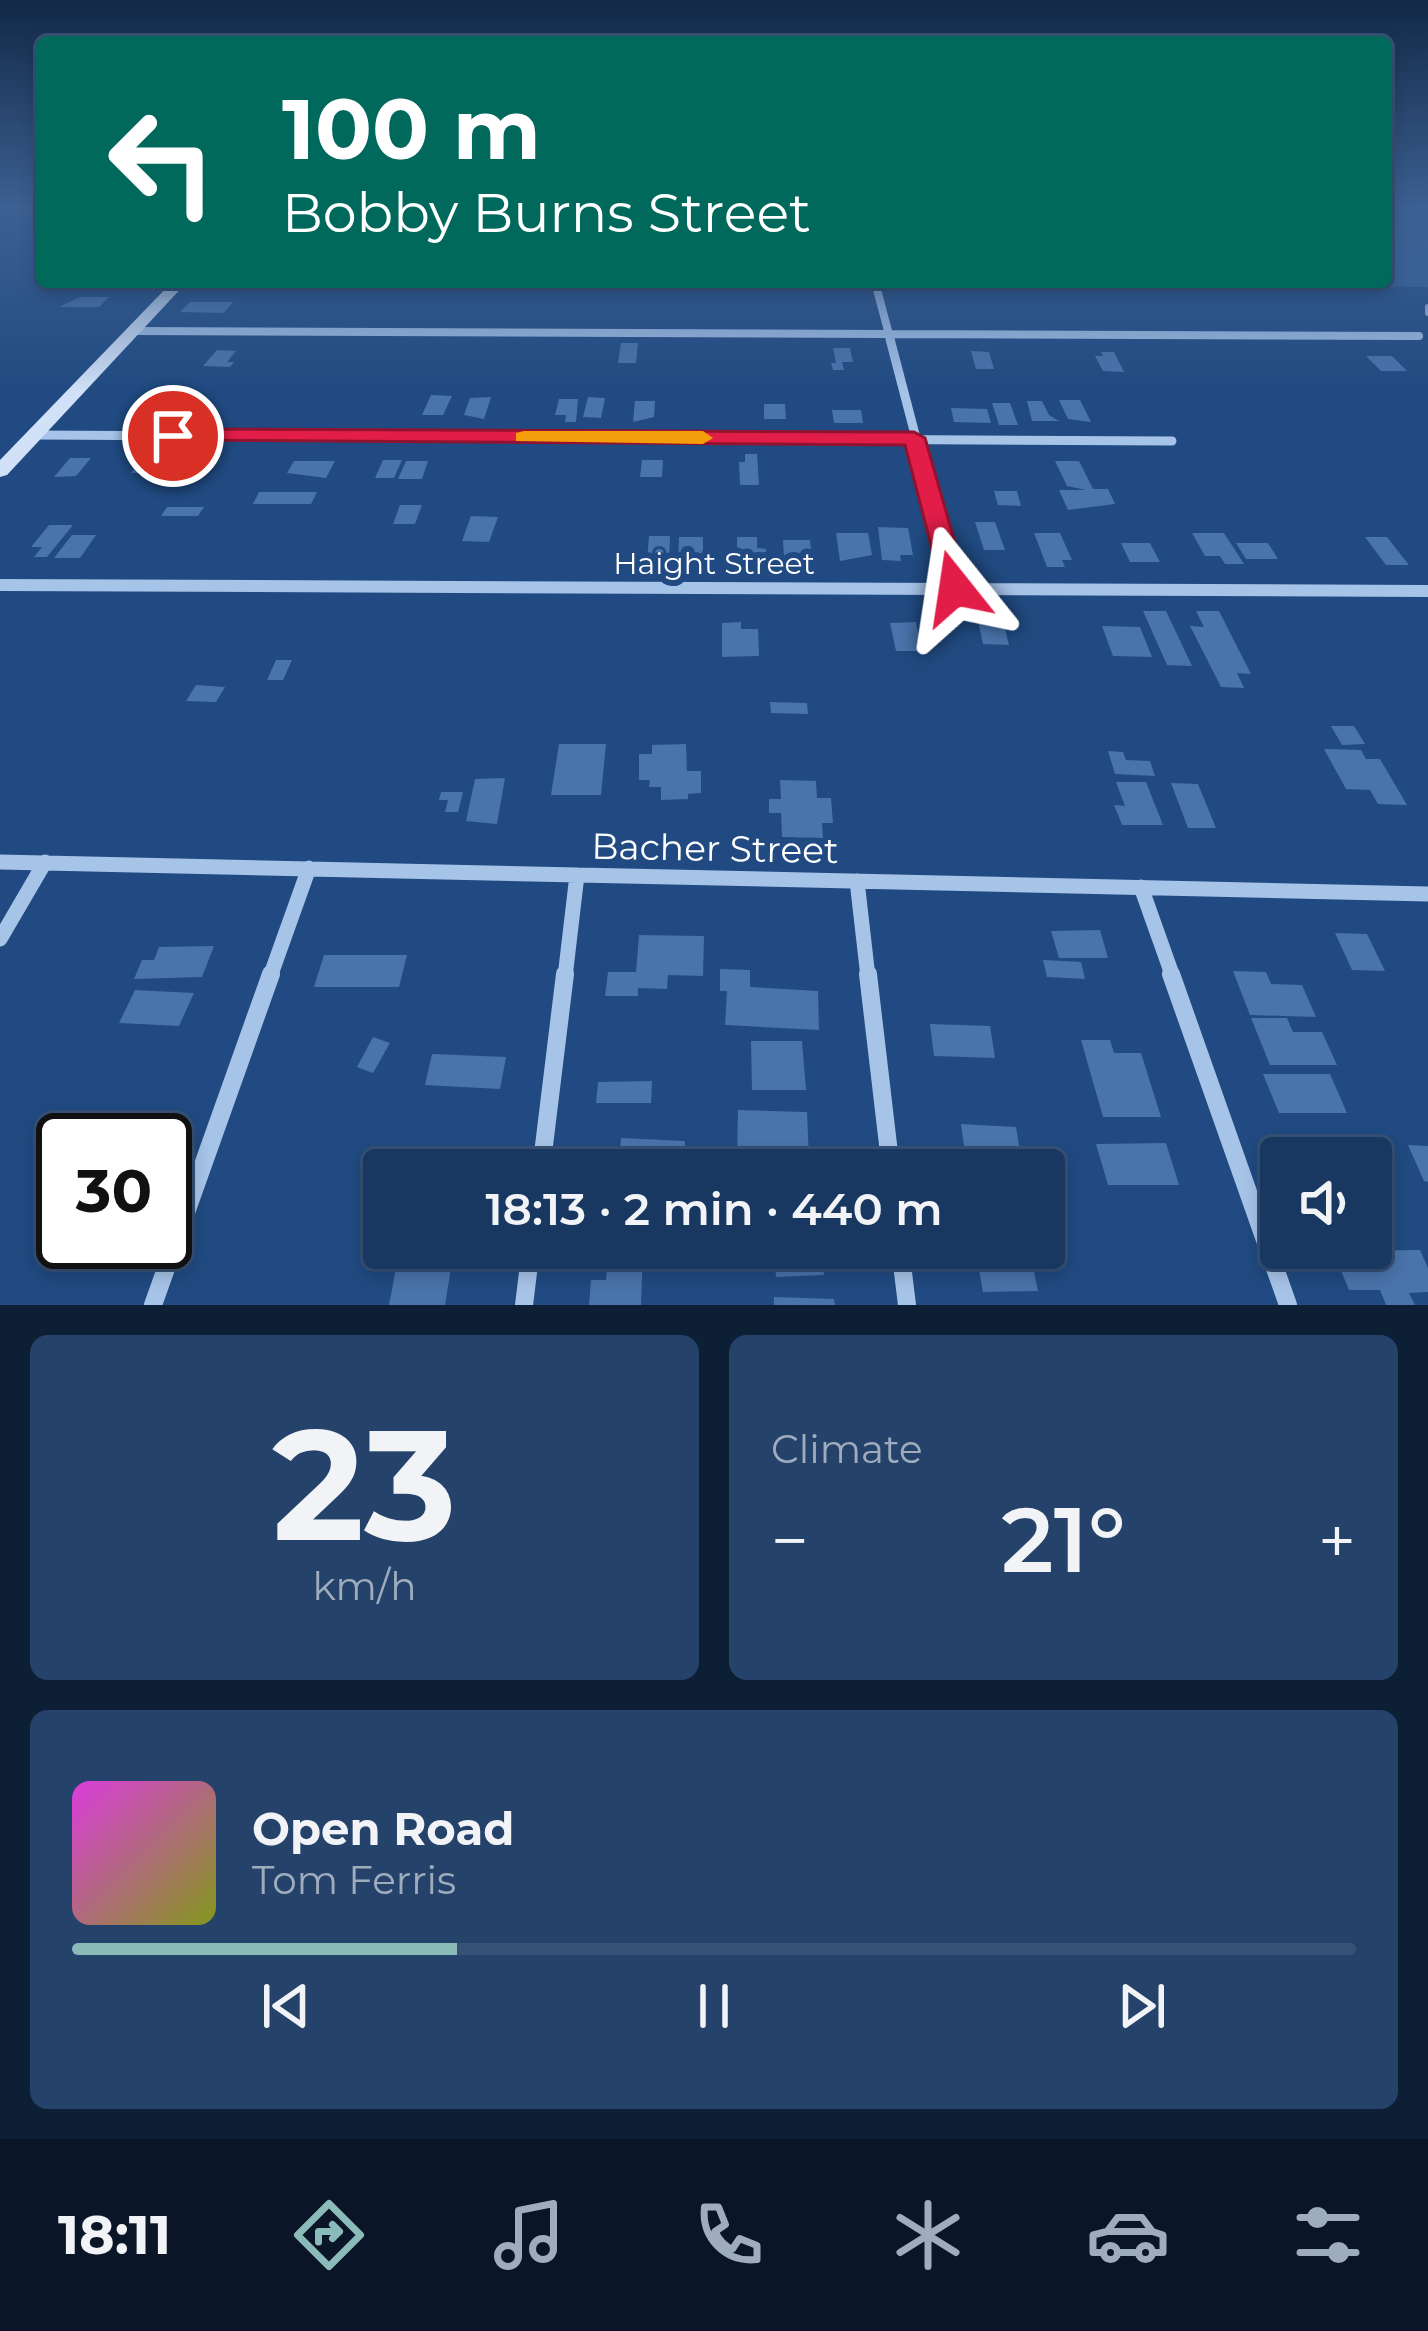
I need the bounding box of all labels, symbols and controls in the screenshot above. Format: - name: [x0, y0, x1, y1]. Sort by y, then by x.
- text: 100 m: [282, 78, 541, 180]
- icon: left: [84, 84, 240, 240]
- text: Bobby Burns Street: [282, 180, 811, 246]
- pin: [122, 385, 224, 487]
- icon: arrive: [140, 403, 206, 469]
- position arrow: [892, 525, 1018, 651]
- street label: Haight Street: [613, 545, 815, 582]
- street label: Bacher Street: [591, 824, 839, 872]
- speed limit sign: 30: [36, 1113, 192, 1269]
- map controls: [1260, 1137, 1392, 1269]
- button: sound: [1260, 1137, 1392, 1269]
- text: 18:13 · 2 min · 440 m: [485, 1181, 943, 1236]
- text: 23: [272, 1389, 457, 1579]
- text: Climate: [771, 1425, 923, 1473]
- text: 21°: [1001, 1485, 1126, 1595]
- text: −: [771, 1500, 809, 1581]
- text: +: [1318, 1500, 1356, 1581]
- text: km/h: [312, 1562, 417, 1610]
- text: Open Road: [252, 1801, 514, 1856]
- text: Tom Ferris: [252, 1856, 456, 1904]
- icon: previous: [253, 1973, 319, 2039]
- icon: pause: [681, 1973, 747, 2039]
- icon: next: [1109, 1973, 1175, 2039]
- icon: directions: [287, 2193, 371, 2277]
- icon: music: [487, 2193, 571, 2277]
- icon: phone: [687, 2193, 771, 2277]
- icon: climate: [886, 2193, 970, 2277]
- icon: car: [1086, 2193, 1170, 2277]
- icon: filters: [1286, 2193, 1370, 2277]
- text: 18:11: [58, 2202, 171, 2268]

